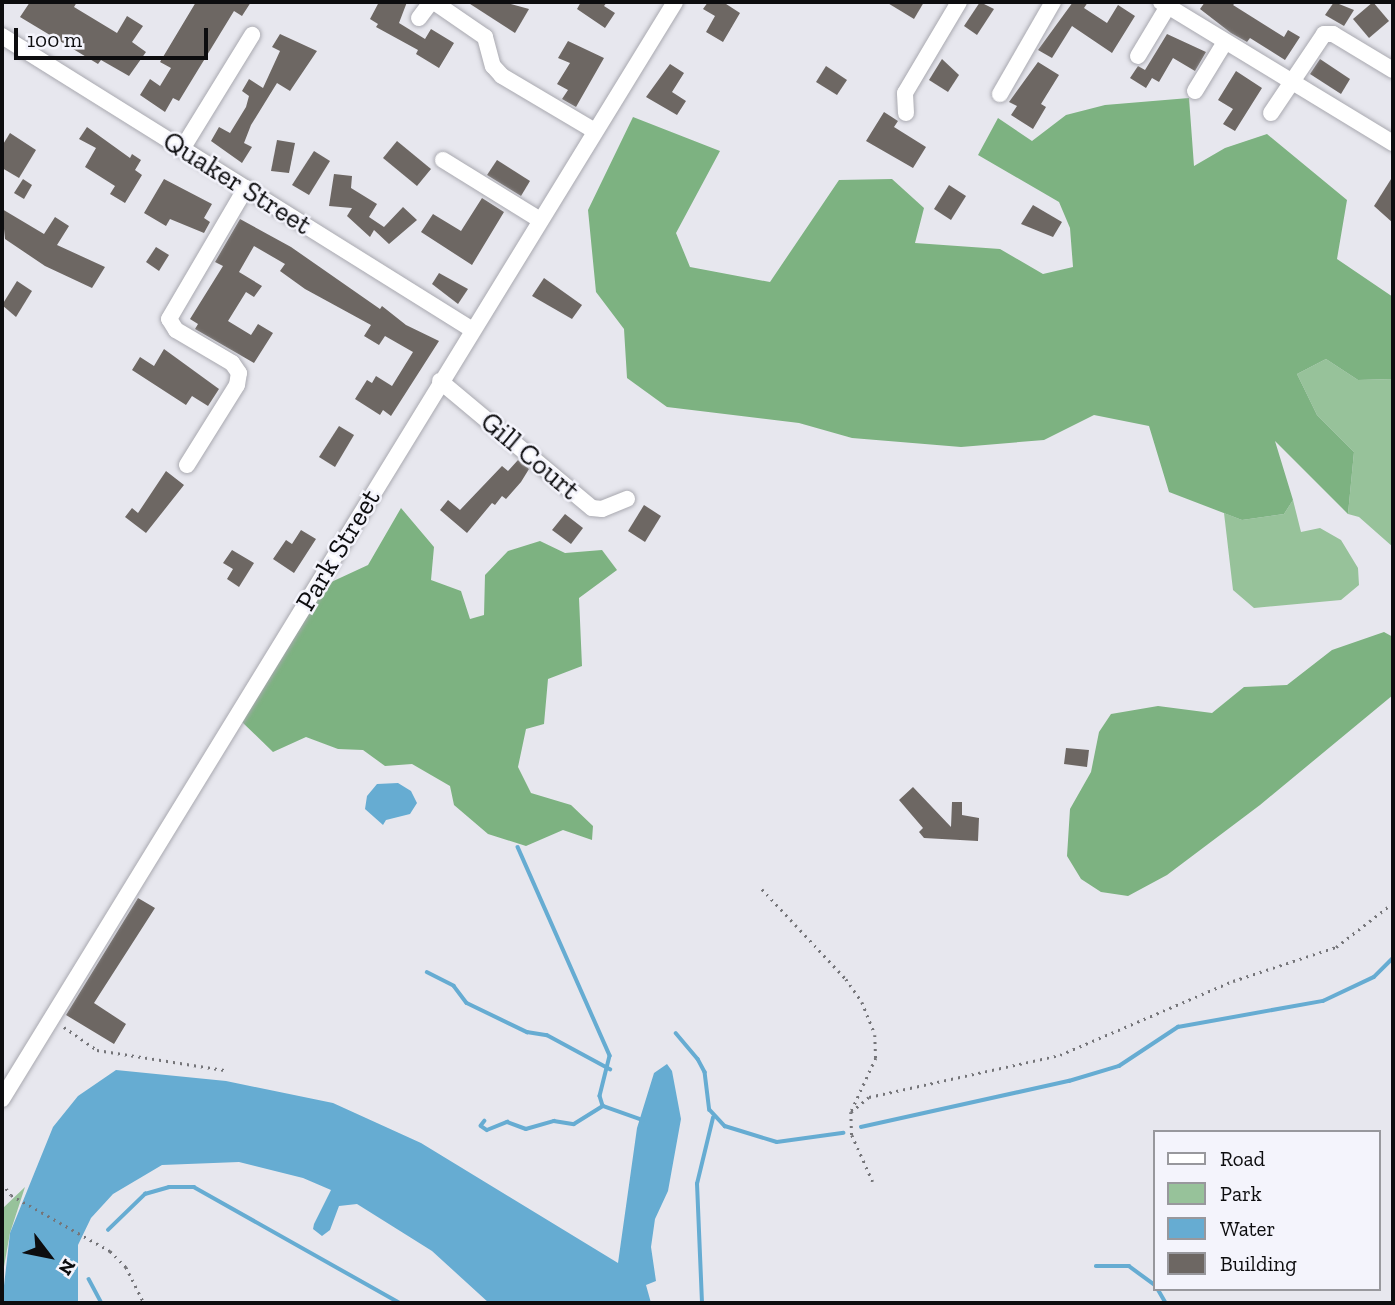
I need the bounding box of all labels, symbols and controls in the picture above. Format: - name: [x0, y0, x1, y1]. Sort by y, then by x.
- scale bar: [18, 14, 212, 58]
- text: 100 m: [27, 27, 82, 52]
- street label: Quaker Street: [156, 124, 318, 242]
- street label: Gill Court: [474, 405, 586, 507]
- street label: Park Street: [289, 483, 387, 617]
- legend: [1154, 1130, 1381, 1291]
- text: Road: [1220, 1146, 1265, 1171]
- text: Park: [1220, 1181, 1262, 1206]
- text: Water: [1220, 1216, 1275, 1241]
- north arrow: [14, 1221, 84, 1291]
- text: Building: [1220, 1251, 1297, 1276]
- text: N: [54, 1255, 81, 1280]

